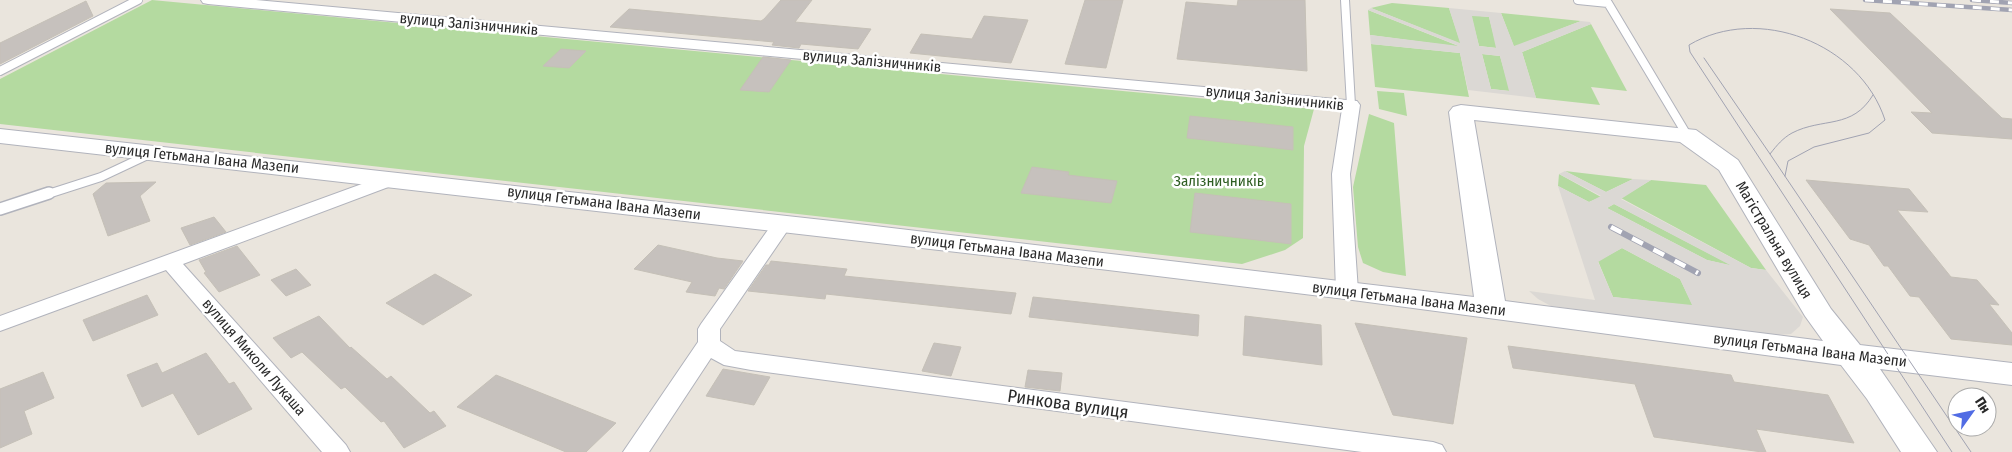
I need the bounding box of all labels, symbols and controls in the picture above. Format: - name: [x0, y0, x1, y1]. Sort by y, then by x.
- street label: вулиця Залізничників: [399, 9, 539, 39]
- street label: вулиця Залізничників: [802, 46, 942, 76]
- street label: вулиця Залізничників: [1205, 82, 1345, 114]
- street label: вулиця Гетьмана Івана Мазепи: [104, 139, 300, 177]
- park label: Залізничників: [1174, 172, 1264, 190]
- street label: Магістральна вулиця: [1732, 178, 1816, 302]
- street label: вулиця Гетьмана Івана Мазепи: [506, 182, 702, 224]
- street label: вулиця Гетьмана Івана Мазепи: [909, 229, 1105, 271]
- street label: вулиця Гетьмана Івана Мазепи: [1311, 278, 1507, 320]
- street label: вулиця Миколи Лукаша: [198, 295, 310, 419]
- street label: вулиця Гетьмана Івана Мазепи: [1712, 329, 1908, 371]
- street label: Ринкова вулиця: [1006, 385, 1130, 423]
- north arrow: [1947, 387, 1997, 437]
- text: Пн: [1971, 394, 1994, 416]

